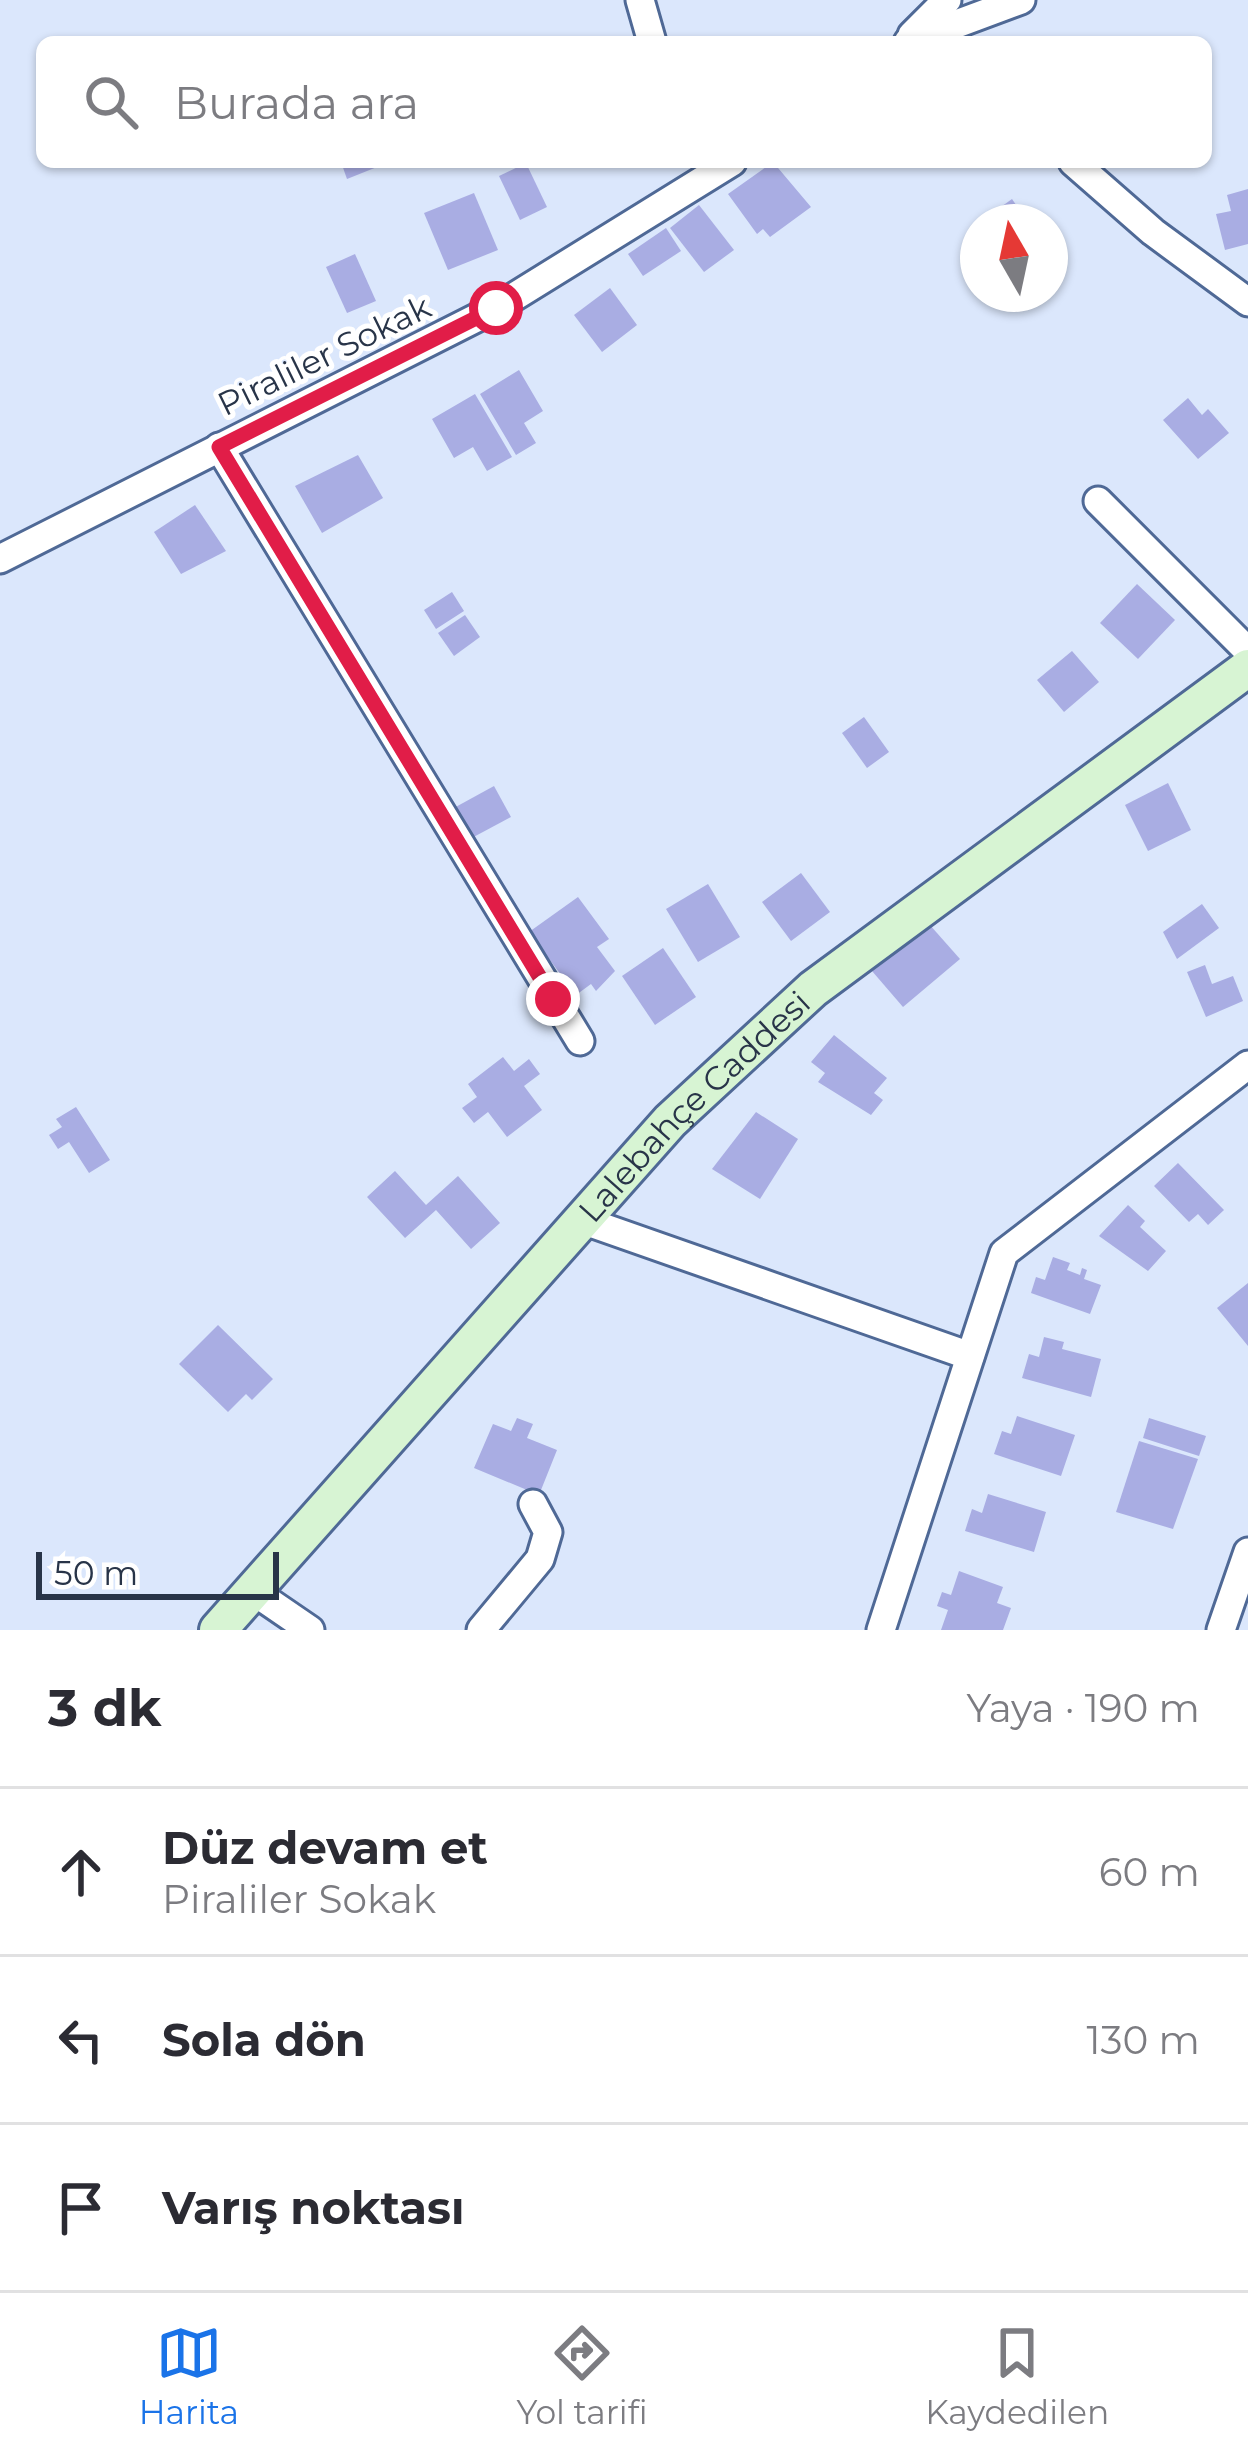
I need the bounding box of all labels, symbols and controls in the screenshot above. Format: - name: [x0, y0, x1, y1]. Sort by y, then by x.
- search box: [36, 36, 1212, 168]
- icon: search: [78, 69, 144, 135]
- text: Burada ara: [174, 75, 419, 130]
- north arrow: [960, 204, 1068, 312]
- route start: [469, 281, 523, 335]
- street label: Piraliler Sokak: [211, 286, 437, 424]
- route end: [526, 972, 580, 1026]
- street label: Lalebahçe Caddesi: [570, 982, 818, 1230]
- scale bar: [36, 1546, 279, 1599]
- text: 50 m: [54, 1553, 138, 1593]
- text: 3 dk: [48, 1677, 161, 1739]
- text: Yaya · 190 m: [967, 1684, 1200, 1732]
- text: Düz devam et: [162, 1820, 488, 1875]
- icon: ahead: [48, 1839, 114, 1905]
- text: 60 m: [1099, 1848, 1200, 1896]
- text: Piraliler Sokak: [162, 1875, 436, 1923]
- icon: left: [48, 2007, 114, 2073]
- text: Sola dön: [162, 2012, 366, 2067]
- text: 130 m: [1087, 2016, 1200, 2064]
- icon: arrive: [48, 2175, 114, 2241]
- text: Varış noktası: [162, 2180, 464, 2235]
- tab: Harita: [139, 2320, 239, 2432]
- tab: Yol tarifi: [516, 2320, 648, 2432]
- tab: Kaydedilen: [925, 2320, 1109, 2432]

